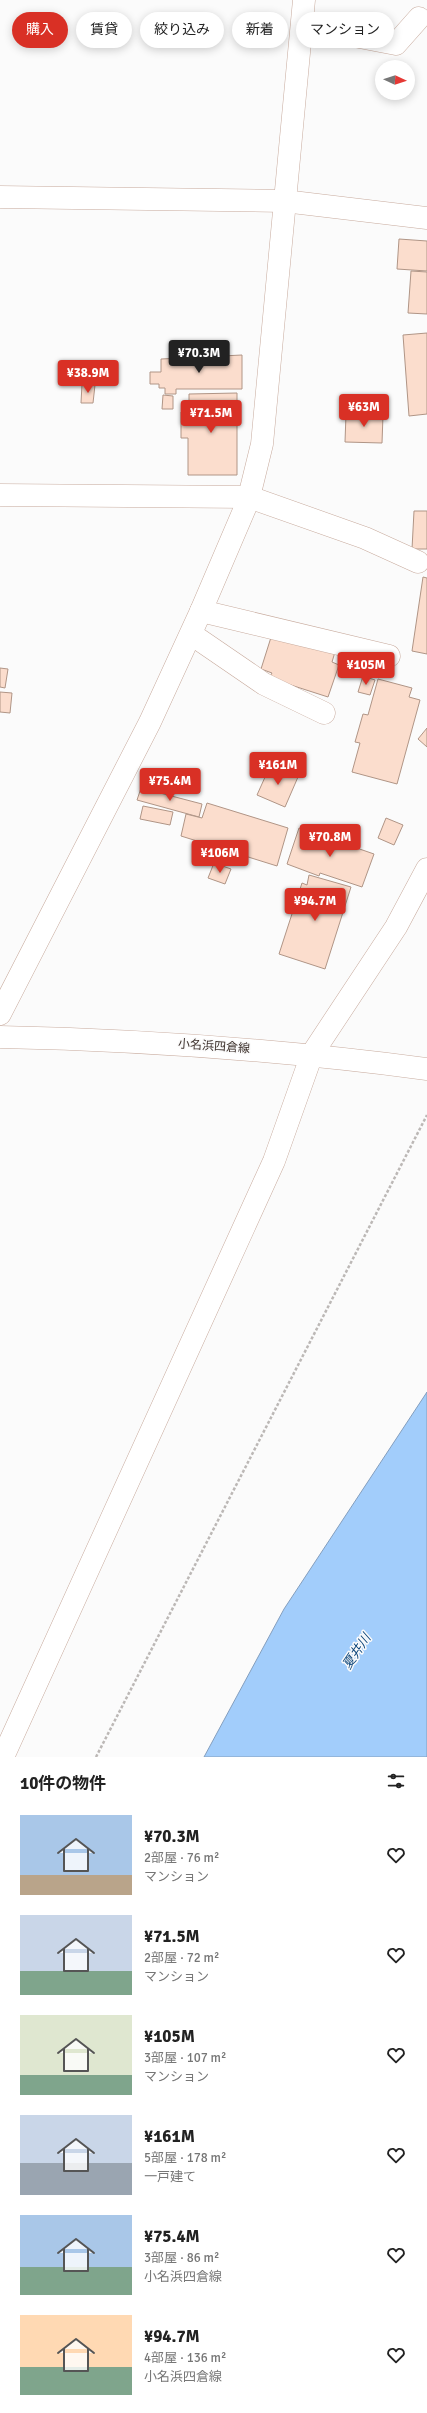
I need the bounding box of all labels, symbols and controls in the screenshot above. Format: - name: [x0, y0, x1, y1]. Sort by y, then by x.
- chip: 購入: [12, 12, 68, 48]
- chip: 賃貸: [76, 12, 132, 48]
- chip: 絞り込み: [140, 12, 224, 48]
- chip: 新着: [232, 12, 288, 48]
- chip: マンション: [296, 12, 394, 48]
- north arrow: [375, 60, 415, 100]
- map controls: [375, 60, 415, 100]
- pin: ¥70.3M: [166, 340, 232, 374]
- text: ¥70.3M: [178, 345, 220, 361]
- pin: ¥38.9M: [55, 360, 121, 394]
- text: ¥38.9M: [67, 365, 109, 381]
- pin: ¥63M: [340, 394, 388, 428]
- text: ¥63M: [348, 399, 380, 415]
- pin: ¥71.5M: [178, 400, 244, 434]
- text: ¥71.5M: [190, 405, 232, 421]
- pin: ¥105M: [338, 652, 394, 686]
- text: ¥105M: [347, 657, 385, 673]
- pin: ¥161M: [250, 752, 306, 786]
- text: ¥161M: [259, 757, 297, 773]
- pin: ¥75.4M: [137, 768, 203, 802]
- text: ¥75.4M: [149, 773, 191, 789]
- pin: ¥70.8M: [297, 824, 363, 858]
- text: ¥70.8M: [309, 829, 351, 845]
- pin: ¥106M: [192, 840, 248, 874]
- text: ¥106M: [201, 845, 239, 861]
- pin: ¥94.7M: [282, 888, 348, 922]
- text: ¥94.7M: [294, 893, 336, 909]
- street label: 小名浜四倉線: [178, 1037, 250, 1056]
- water label: 夏井川: [339, 1629, 375, 1672]
- icon: filters: [385, 1770, 407, 1792]
- text: 10件の物件: [20, 1773, 106, 1794]
- text: ¥70.3M: [144, 1826, 200, 1847]
- icon: home: [52, 1831, 100, 1879]
- icon: heart: [385, 1844, 407, 1866]
- text: 2部屋 · 76 m²: [144, 1850, 219, 1866]
- text: マンション: [144, 1869, 209, 1885]
- text: ¥71.5M: [144, 1926, 200, 1947]
- icon: home: [52, 1931, 100, 1979]
- icon: heart: [385, 1944, 407, 1966]
- text: 2部屋 · 72 m²: [144, 1950, 219, 1966]
- text: マンション: [144, 1969, 209, 1985]
- text: ¥105M: [144, 2026, 195, 2047]
- icon: home: [52, 2031, 100, 2079]
- icon: heart: [385, 2044, 407, 2066]
- text: 3部屋 · 107 m²: [144, 2050, 226, 2066]
- text: マンション: [144, 2069, 209, 2085]
- text: ¥161M: [144, 2126, 195, 2147]
- icon: home: [52, 2131, 100, 2179]
- icon: heart: [385, 2144, 407, 2166]
- text: 5部屋 · 178 m²: [144, 2150, 226, 2166]
- text: 一戸建て: [144, 2169, 196, 2185]
- text: ¥75.4M: [144, 2226, 200, 2247]
- icon: home: [52, 2231, 100, 2279]
- icon: heart: [385, 2244, 407, 2266]
- text: 3部屋 · 86 m²: [144, 2250, 219, 2266]
- text: 小名浜四倉線: [144, 2269, 222, 2285]
- text: ¥94.7M: [144, 2326, 200, 2347]
- icon: home: [52, 2331, 100, 2379]
- icon: heart: [385, 2344, 407, 2366]
- text: 4部屋 · 136 m²: [144, 2350, 226, 2366]
- text: 小名浜四倉線: [144, 2369, 222, 2385]

